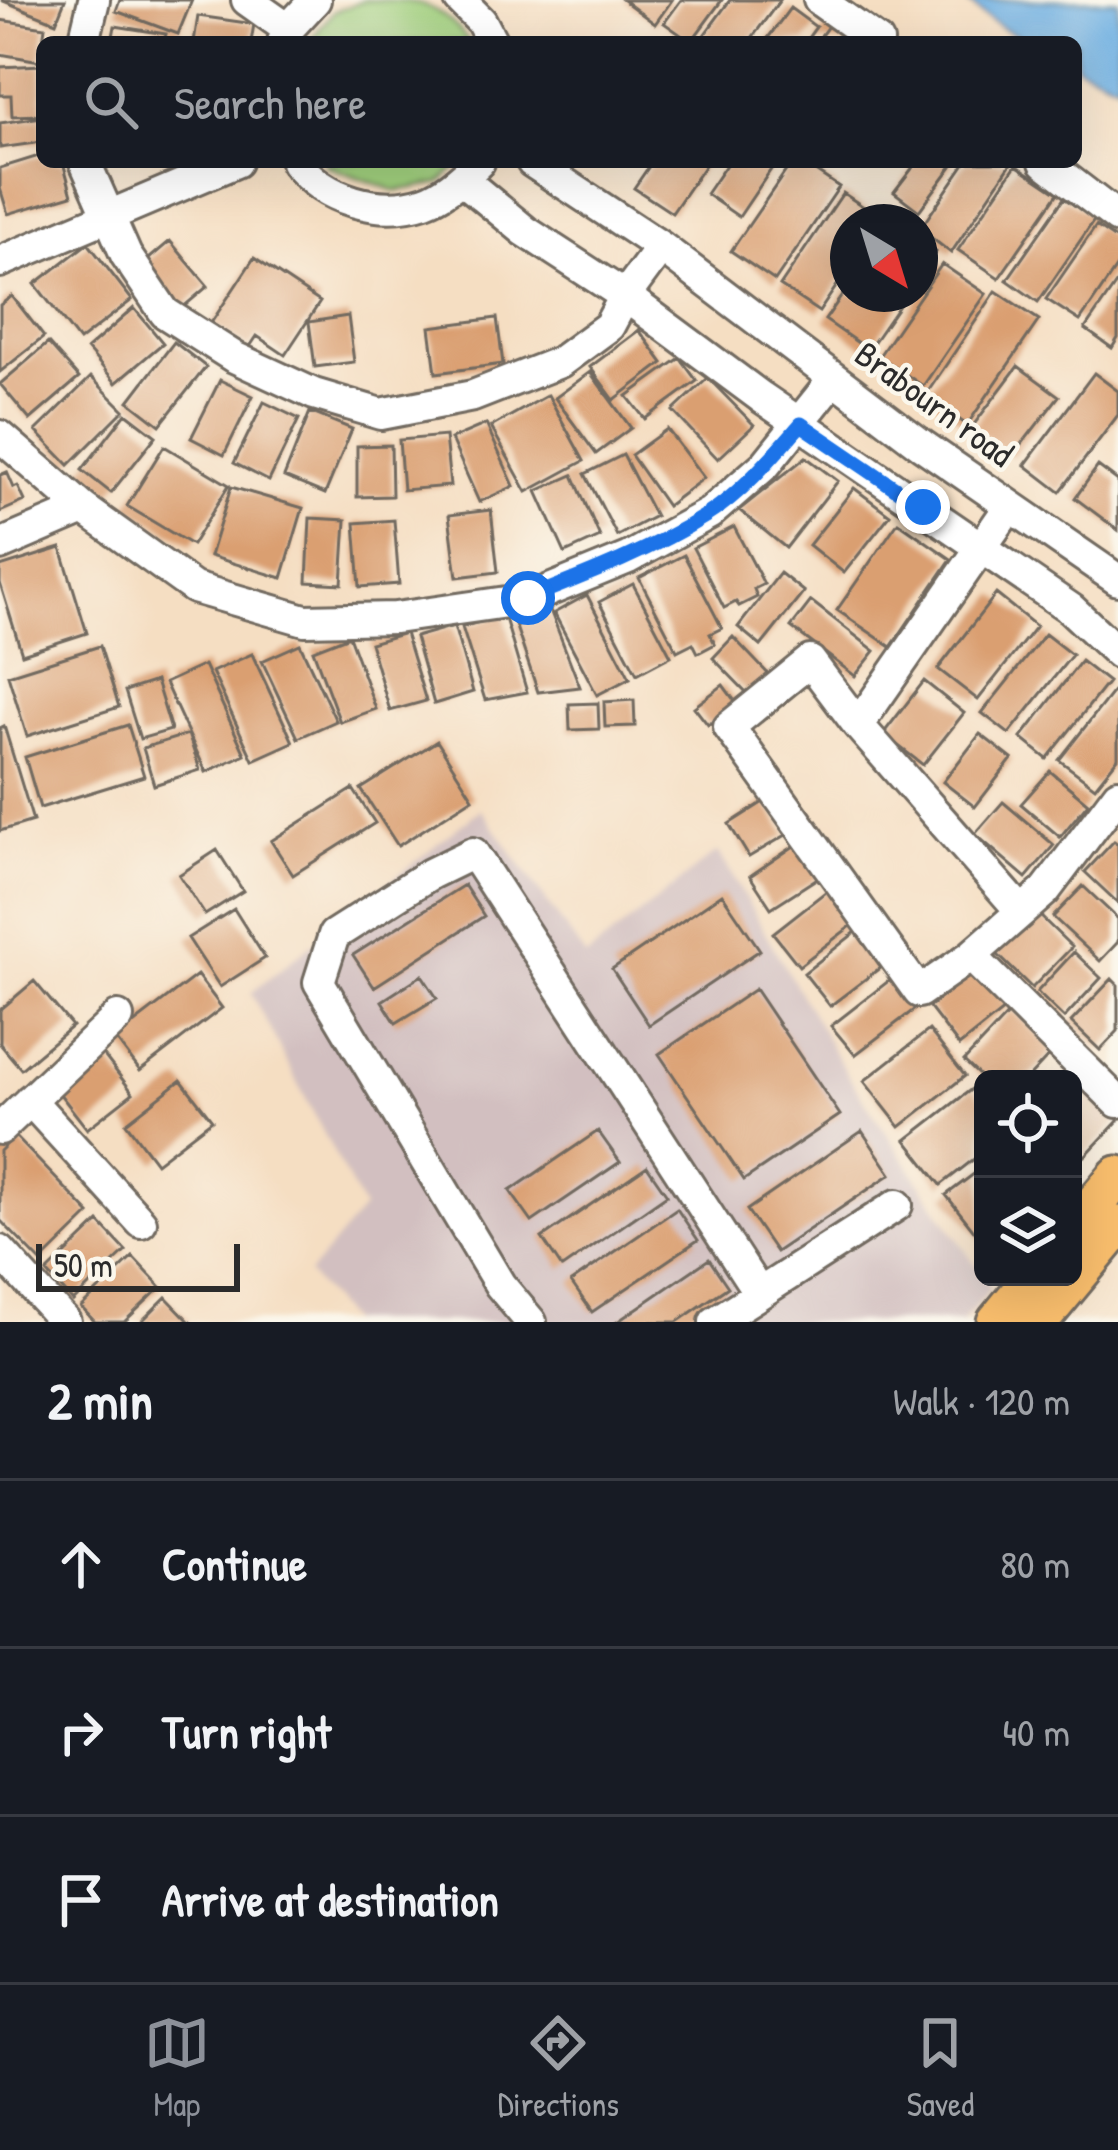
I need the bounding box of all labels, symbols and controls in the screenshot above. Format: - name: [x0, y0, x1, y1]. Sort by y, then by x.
- search box: [36, 36, 1082, 168]
- icon: search: [78, 69, 144, 135]
- text: Search here: [174, 72, 366, 133]
- north arrow: [830, 204, 938, 312]
- street label: Brabourn road: [846, 329, 1024, 477]
- route end: [896, 480, 950, 534]
- route start: [501, 571, 555, 625]
- map controls: [974, 1070, 1082, 1286]
- button: locate: [974, 1070, 1082, 1178]
- button: layers: [974, 1178, 1082, 1286]
- scale bar: [36, 1238, 240, 1291]
- text: 50 m: [54, 1243, 113, 1287]
- text: 2 min: [48, 1366, 153, 1435]
- text: Walk · 120 m: [893, 1374, 1070, 1427]
- icon: ahead: [48, 1531, 114, 1597]
- text: Continue: [162, 1533, 307, 1594]
- text: 80 m: [1000, 1537, 1070, 1590]
- icon: right: [48, 1699, 114, 1765]
- text: Turn right: [162, 1701, 331, 1762]
- text: 40 m: [1002, 1705, 1070, 1758]
- icon: arrive: [48, 1867, 114, 1933]
- text: Arrive at destination: [162, 1869, 499, 1930]
- tab: Map: [144, 2010, 210, 2126]
- tab: Directions: [498, 2010, 619, 2126]
- tab: Saved: [907, 2010, 974, 2126]

